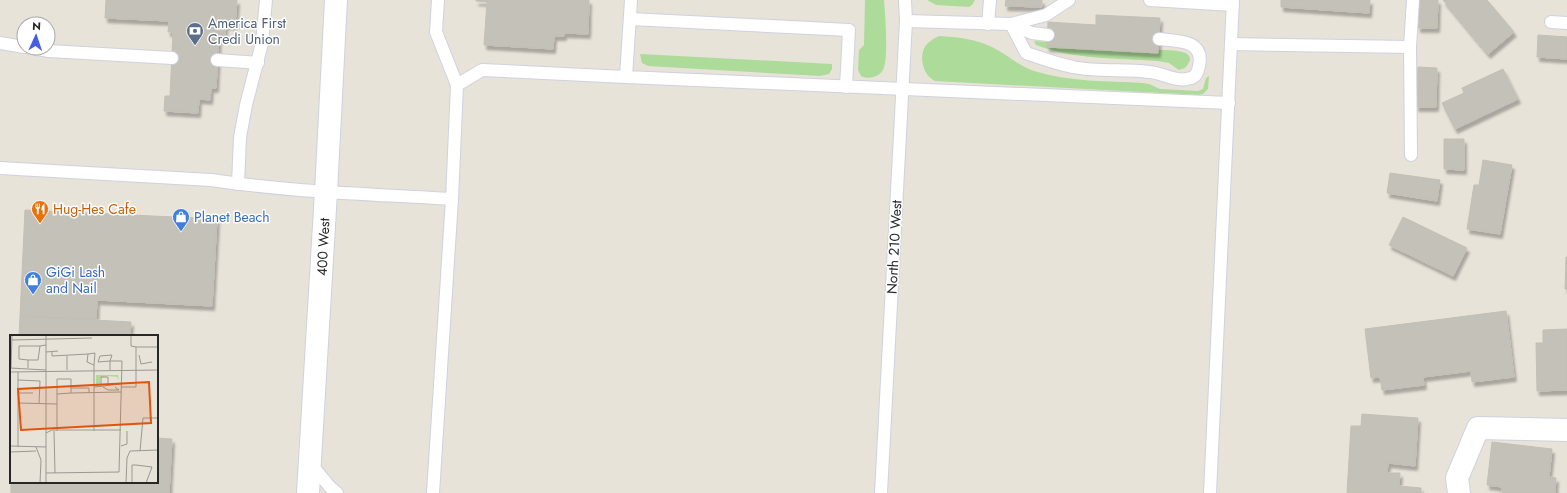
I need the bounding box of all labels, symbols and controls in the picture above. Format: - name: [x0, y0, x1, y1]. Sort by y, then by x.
- place label: America First Credi Union: [208, 13, 287, 49]
- north arrow: [16, 16, 56, 56]
- text: N: [32, 18, 41, 34]
- bank icon: America First Credi Union: [185, 21, 205, 46]
- restaurant icon: Hug-Hes Cafe: [30, 199, 50, 224]
- place label: Hug-Hes Cafe: [53, 199, 136, 219]
- street label: North 210 West: [882, 199, 906, 294]
- shop icon: Planet Beach: [171, 207, 191, 232]
- place label: Planet Beach: [194, 207, 270, 227]
- street label: 400 West: [311, 217, 335, 277]
- place label: GiGi Lash and Nail: [46, 262, 105, 298]
- shop icon: GiGi Lash and Nail: [23, 270, 43, 295]
- inset map: [10, 335, 158, 483]

